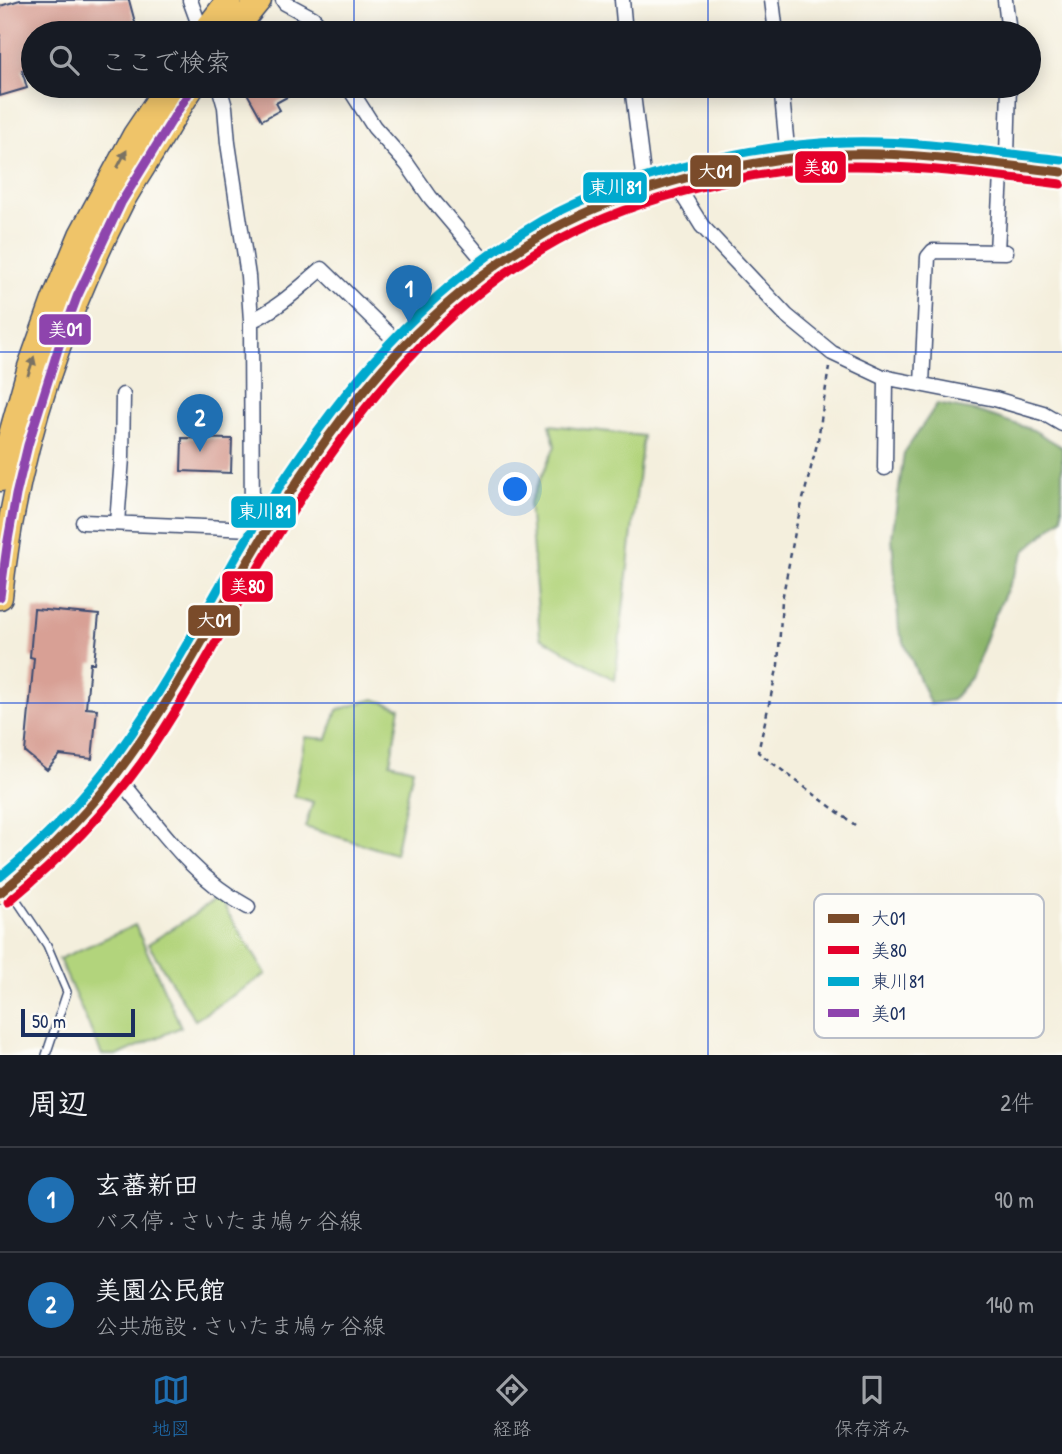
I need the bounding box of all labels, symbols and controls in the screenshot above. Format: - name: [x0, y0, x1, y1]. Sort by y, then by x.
- search box: [21, 21, 1041, 98]
- icon: search: [45, 41, 83, 79]
- text: ここで検索: [101, 44, 231, 79]
- one-way arrow: [116, 149, 128, 168]
- line badge: 美80: [794, 150, 847, 184]
- line badge: 大01: [689, 154, 742, 188]
- text: 美80: [802, 154, 838, 180]
- text: 大01: [698, 158, 732, 184]
- line badge: 東川81: [582, 171, 648, 204]
- text: 東川81: [588, 174, 642, 200]
- pin: 1: [386, 265, 432, 323]
- line badge: 美01: [38, 313, 92, 346]
- text: 美01: [48, 316, 82, 342]
- one-way arrow: [26, 356, 36, 377]
- pin: 2: [177, 394, 223, 452]
- your location: [498, 472, 532, 506]
- line badge: 東川81: [230, 495, 297, 529]
- text: 東川81: [237, 498, 291, 524]
- line badge: 美80: [221, 570, 274, 603]
- text: 美80: [229, 573, 265, 599]
- line badge: 大01: [187, 604, 241, 637]
- text: 大01: [197, 607, 231, 633]
- legend: [814, 894, 1044, 1038]
- text: 大01: [871, 905, 906, 931]
- text: 美80: [871, 937, 907, 963]
- text: 東川81: [871, 968, 924, 994]
- text: 美01: [871, 1000, 906, 1026]
- scale bar: [21, 1006, 135, 1038]
- text: 50 m: [32, 1008, 66, 1034]
- text: 周辺: [28, 1083, 88, 1123]
- text: 2件: [1000, 1087, 1034, 1118]
- text: 玄蕃新田: [95, 1167, 199, 1202]
- text: 1: [47, 1184, 55, 1215]
- text: 90 m: [994, 1184, 1034, 1215]
- text: バス停 · さいたま鳩ヶ谷線: [95, 1205, 362, 1236]
- text: 美園公民館: [95, 1272, 225, 1307]
- text: 2: [46, 1289, 56, 1320]
- text: 140 m: [986, 1289, 1034, 1320]
- text: 公共施設 · さいたま鳩ヶ谷線: [95, 1310, 385, 1341]
- tab: 地図: [152, 1371, 190, 1441]
- tab: 経路: [493, 1371, 531, 1441]
- tab: 保存済み: [834, 1371, 910, 1441]

